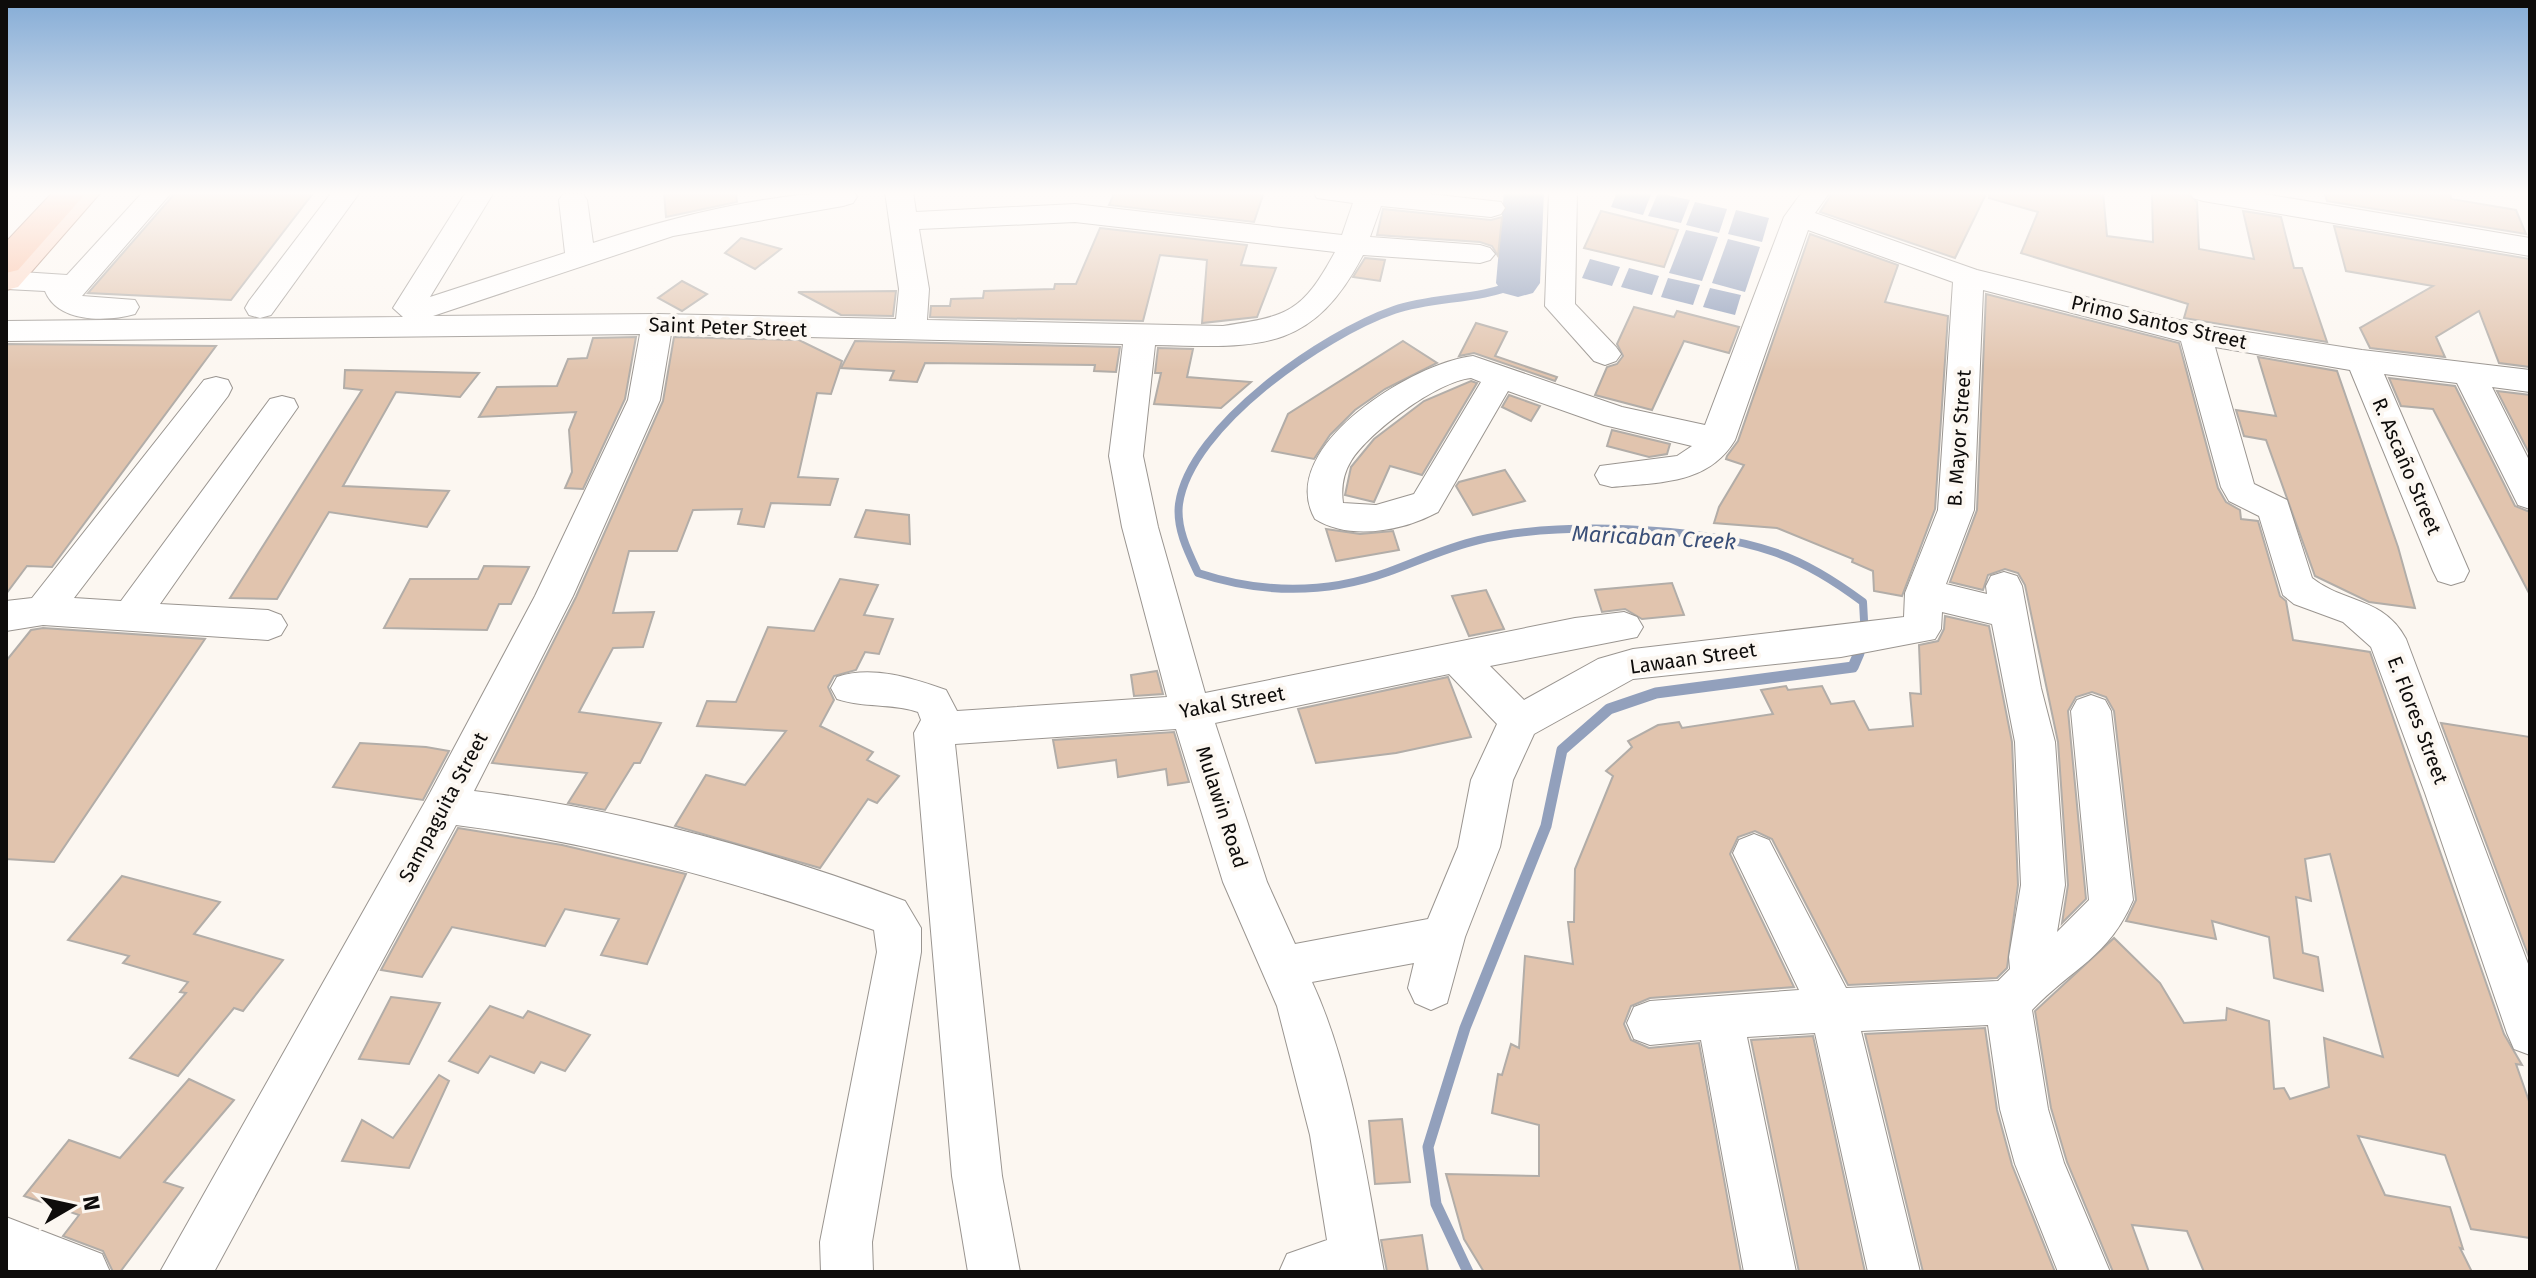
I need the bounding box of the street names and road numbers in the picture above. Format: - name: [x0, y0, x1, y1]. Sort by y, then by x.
- street label: Primo Santos Street: [2069, 290, 2250, 354]
- street label: Saint Peter Street: [648, 312, 808, 342]
- street label: B. Mayor Street: [1942, 368, 1976, 507]
- street label: R. Ascaño Street: [2367, 394, 2447, 539]
- street label: Lawaan Street: [1628, 637, 1759, 679]
- street label: E. Flores Street: [2383, 653, 2454, 788]
- street label: Yakal Street: [1178, 681, 1287, 723]
- street label: Sampaguita Street: [393, 727, 493, 886]
- street label: Mulawin Road: [1191, 743, 1253, 871]

